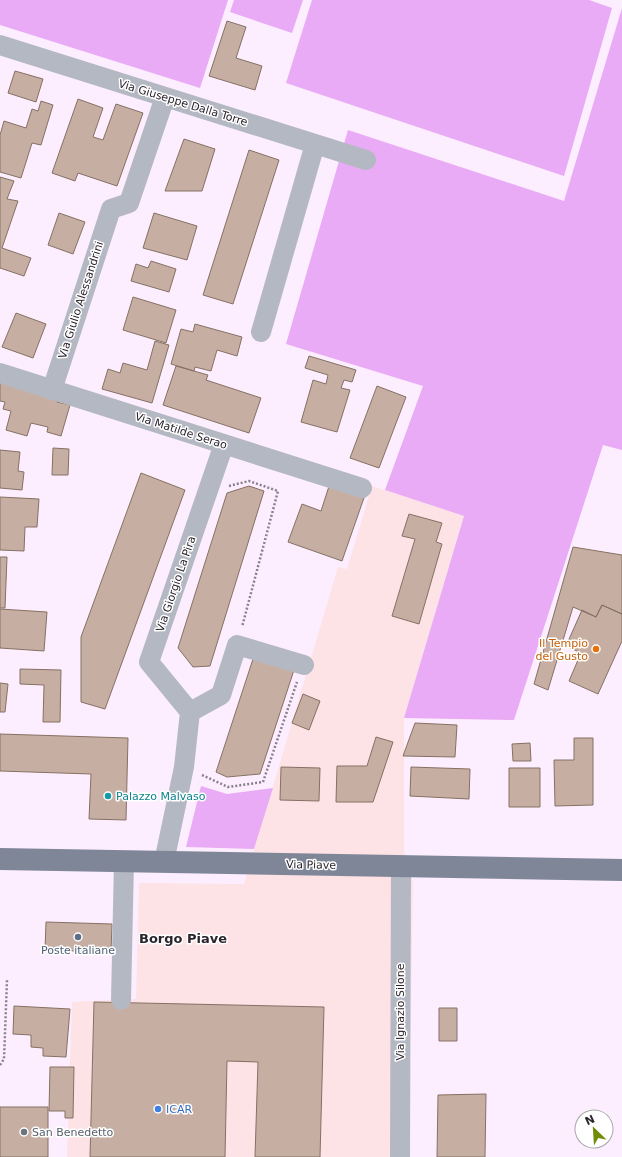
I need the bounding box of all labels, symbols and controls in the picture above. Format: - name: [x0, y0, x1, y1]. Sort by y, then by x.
- street label: Via Giuseppe Dalla Torre: [117, 77, 249, 129]
- street label: Via Giulio Alessandrini: [56, 240, 106, 360]
- street label: Via Matilde Serao: [133, 410, 229, 452]
- street label: Via Giorgio La Pira: [153, 534, 199, 634]
- place label: Il Tempio del Gusto: [535, 637, 588, 663]
- marker: Il Tempio del Gusto: [591, 644, 601, 654]
- place label: Palazzo Malvaso: [116, 790, 206, 803]
- marker: Palazzo Malvaso: [103, 791, 113, 801]
- street label: Via Piave: [286, 858, 336, 872]
- district label: Borgo Piave: [139, 931, 227, 946]
- marker: Poste italiane: [73, 932, 83, 942]
- place label: Poste italiane: [41, 944, 115, 957]
- street label: Via Ignazio Silone: [394, 963, 407, 1061]
- place label: ICAR: [166, 1103, 192, 1116]
- marker: ICAR: [153, 1104, 163, 1114]
- north arrow: [574, 1109, 614, 1149]
- text: N: [583, 1113, 597, 1128]
- place label: San Benedetto: [32, 1126, 114, 1139]
- marker: San Benedetto: [19, 1127, 29, 1137]

